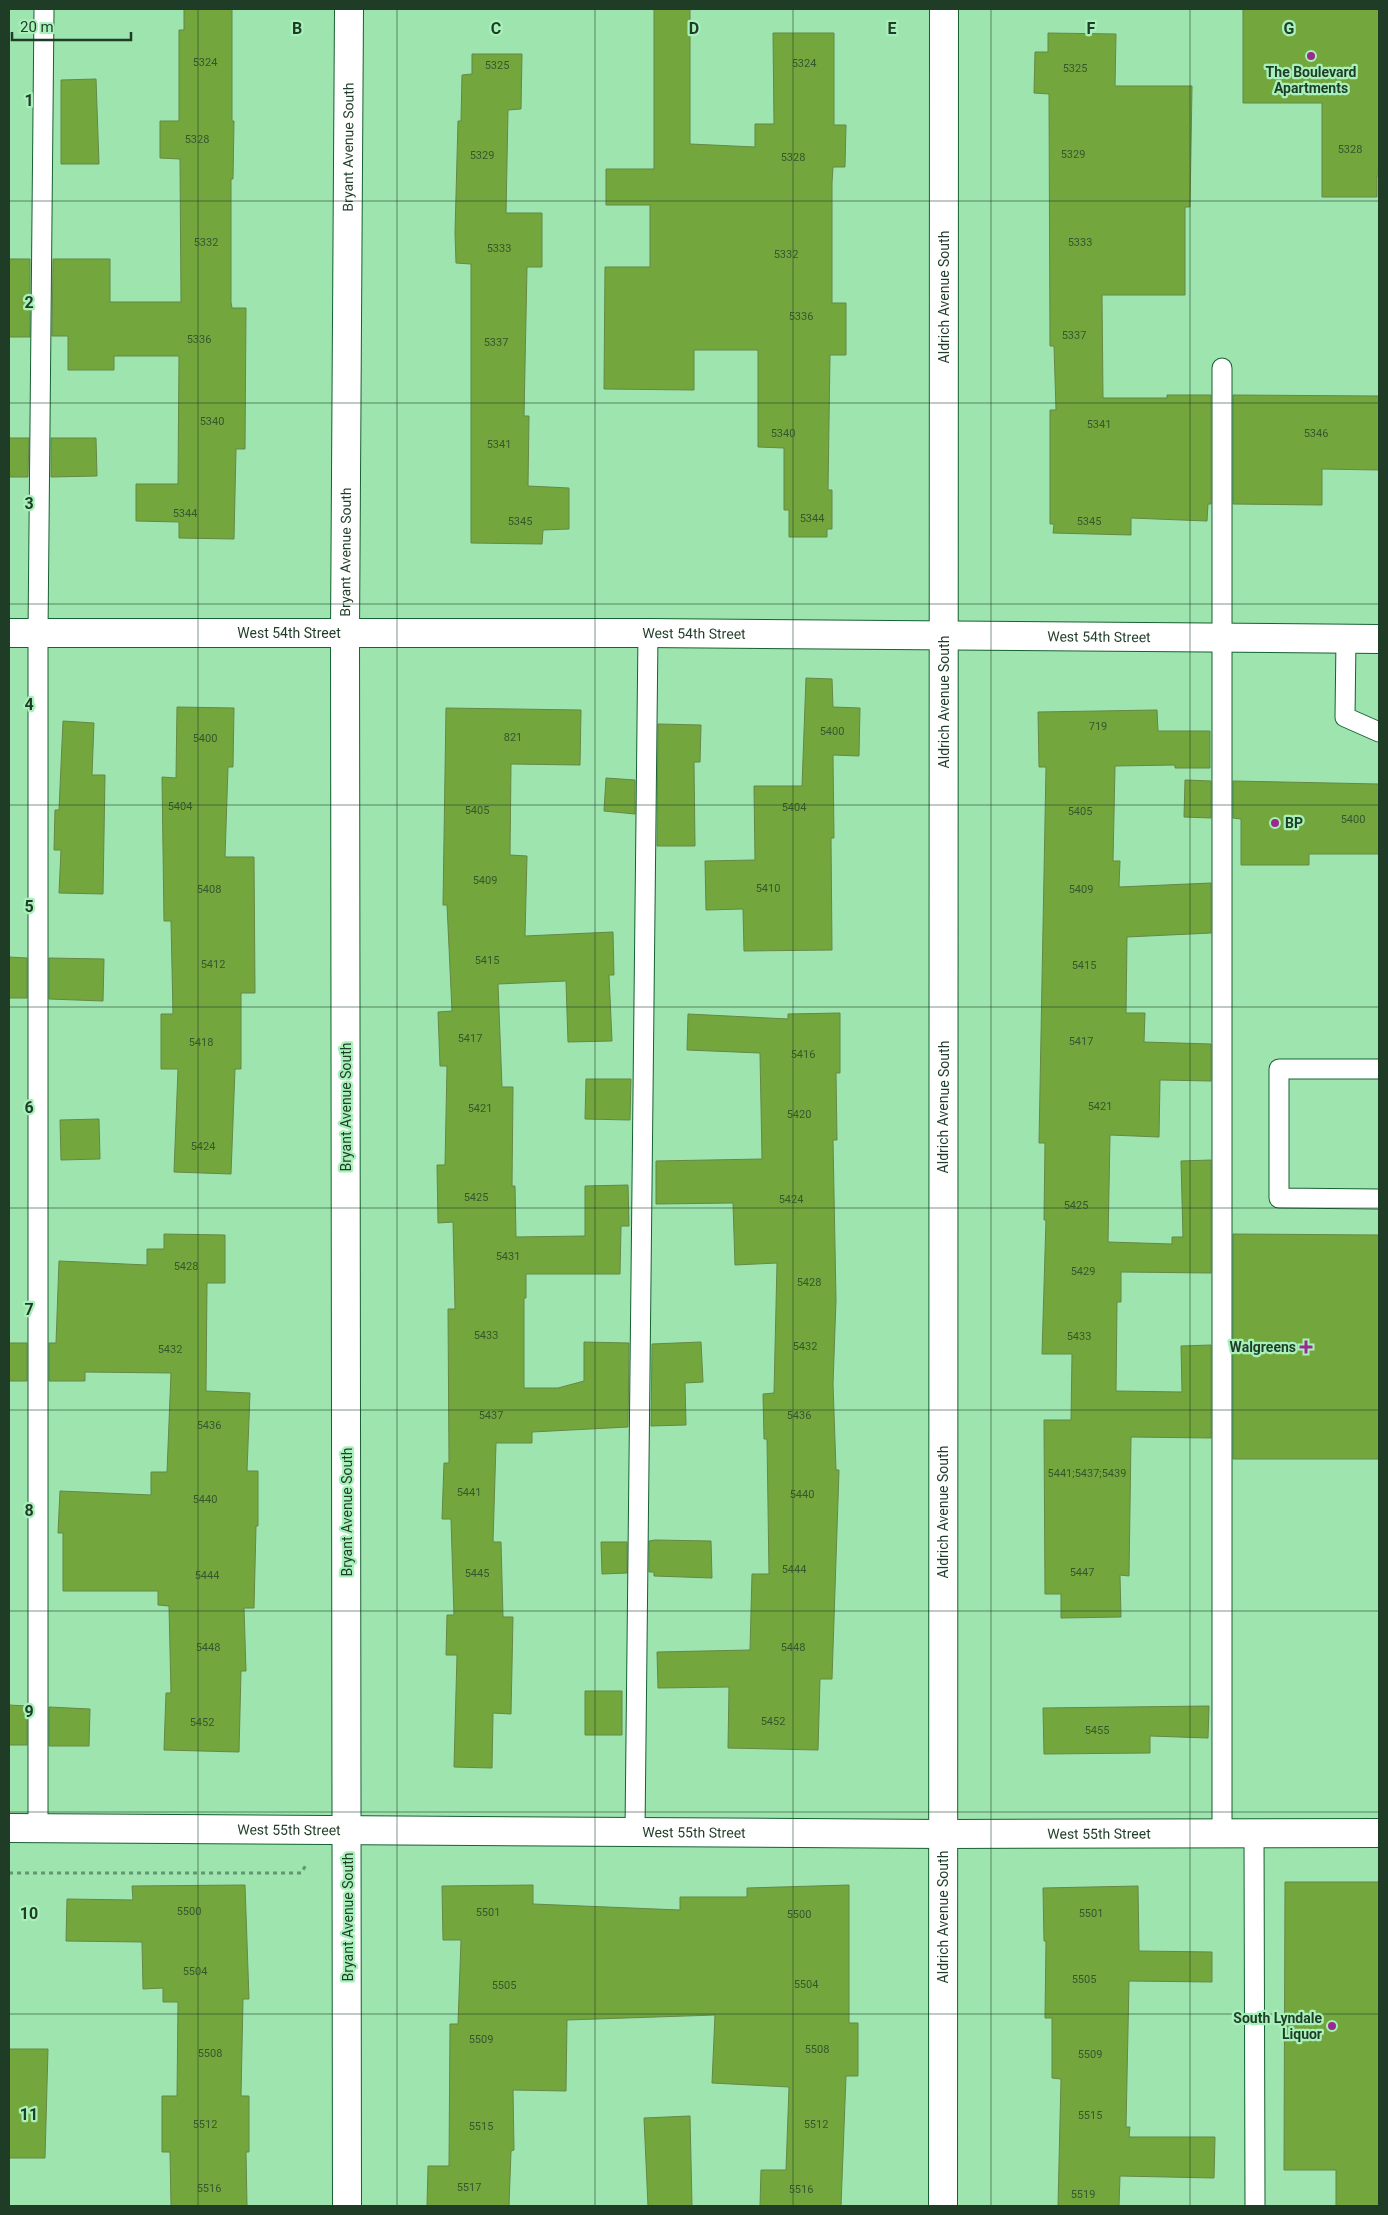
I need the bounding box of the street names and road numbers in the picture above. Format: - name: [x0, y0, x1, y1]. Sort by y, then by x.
- street label: Bryant Avenue South: [340, 82, 357, 212]
- street label: Aldrich Avenue South: [936, 231, 952, 363]
- street label: Bryant Avenue South: [337, 487, 354, 617]
- street label: West 54th Street: [237, 625, 341, 641]
- street label: West 54th Street: [642, 625, 746, 642]
- street label: West 54th Street: [1047, 628, 1151, 645]
- street label: Aldrich Avenue South: [936, 636, 952, 768]
- street label: Aldrich Avenue South: [935, 1041, 952, 1173]
- street label: Bryant Avenue South: [338, 1042, 354, 1172]
- street label: Aldrich Avenue South: [935, 1446, 951, 1578]
- street label: Bryant Avenue South: [339, 1447, 355, 1577]
- street label: West 55th Street: [237, 1821, 341, 1838]
- street label: West 55th Street: [642, 1824, 746, 1841]
- street label: West 55th Street: [1047, 1826, 1151, 1842]
- street label: Aldrich Avenue South: [935, 1851, 951, 1983]
- street label: Bryant Avenue South: [340, 1852, 356, 1982]

